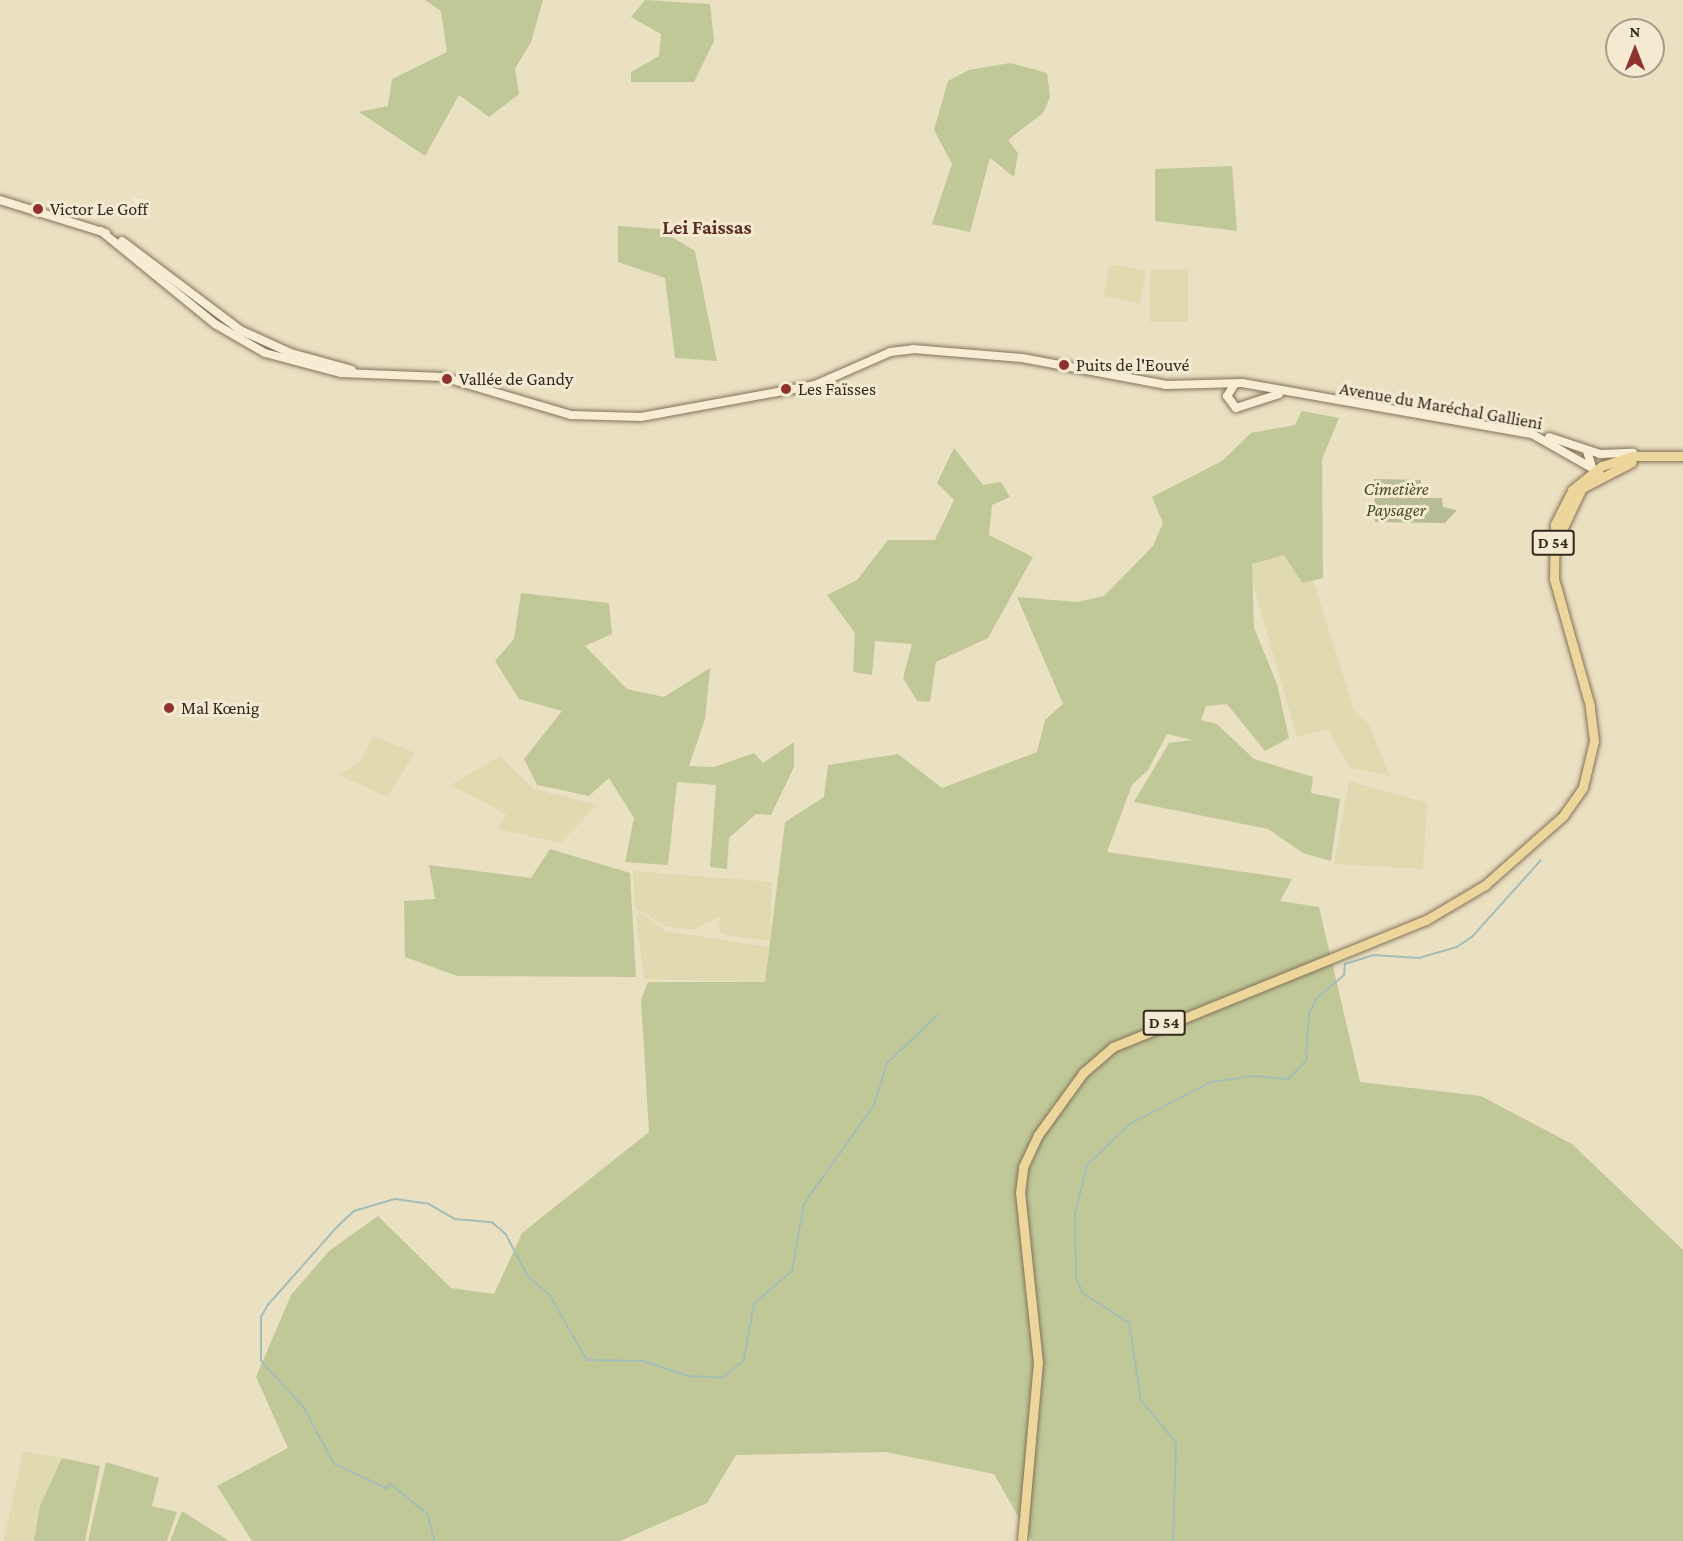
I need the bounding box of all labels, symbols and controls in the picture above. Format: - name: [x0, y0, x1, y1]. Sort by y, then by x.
- north arrow: [1605, 18, 1665, 78]
- text: N: [1630, 23, 1640, 40]
- place label: Victor Le Goff: [50, 198, 148, 220]
- marker: Victor Le Goff: [31, 202, 45, 216]
- district label: Lei Faissas: [662, 215, 752, 239]
- place label: Puits de l'Eouvé: [1076, 354, 1189, 376]
- marker: Puits de l'Eouvé: [1057, 358, 1071, 372]
- place label: Vallée de Gandy: [459, 368, 573, 390]
- marker: Vallée de Gandy: [440, 372, 454, 386]
- place label: Les Faïsses: [798, 378, 876, 400]
- street label: Avenue du Maréchal Gallieni: [1338, 378, 1544, 434]
- marker: Les Faïsses: [779, 382, 793, 396]
- park label: Cimetière Paysager: [1363, 479, 1429, 522]
- road number: D 54: [1530, 530, 1576, 556]
- place label: Mal Kœnig: [181, 697, 259, 719]
- marker: Mal Kœnig: [162, 701, 176, 715]
- road number: D 54: [1142, 1010, 1186, 1036]

